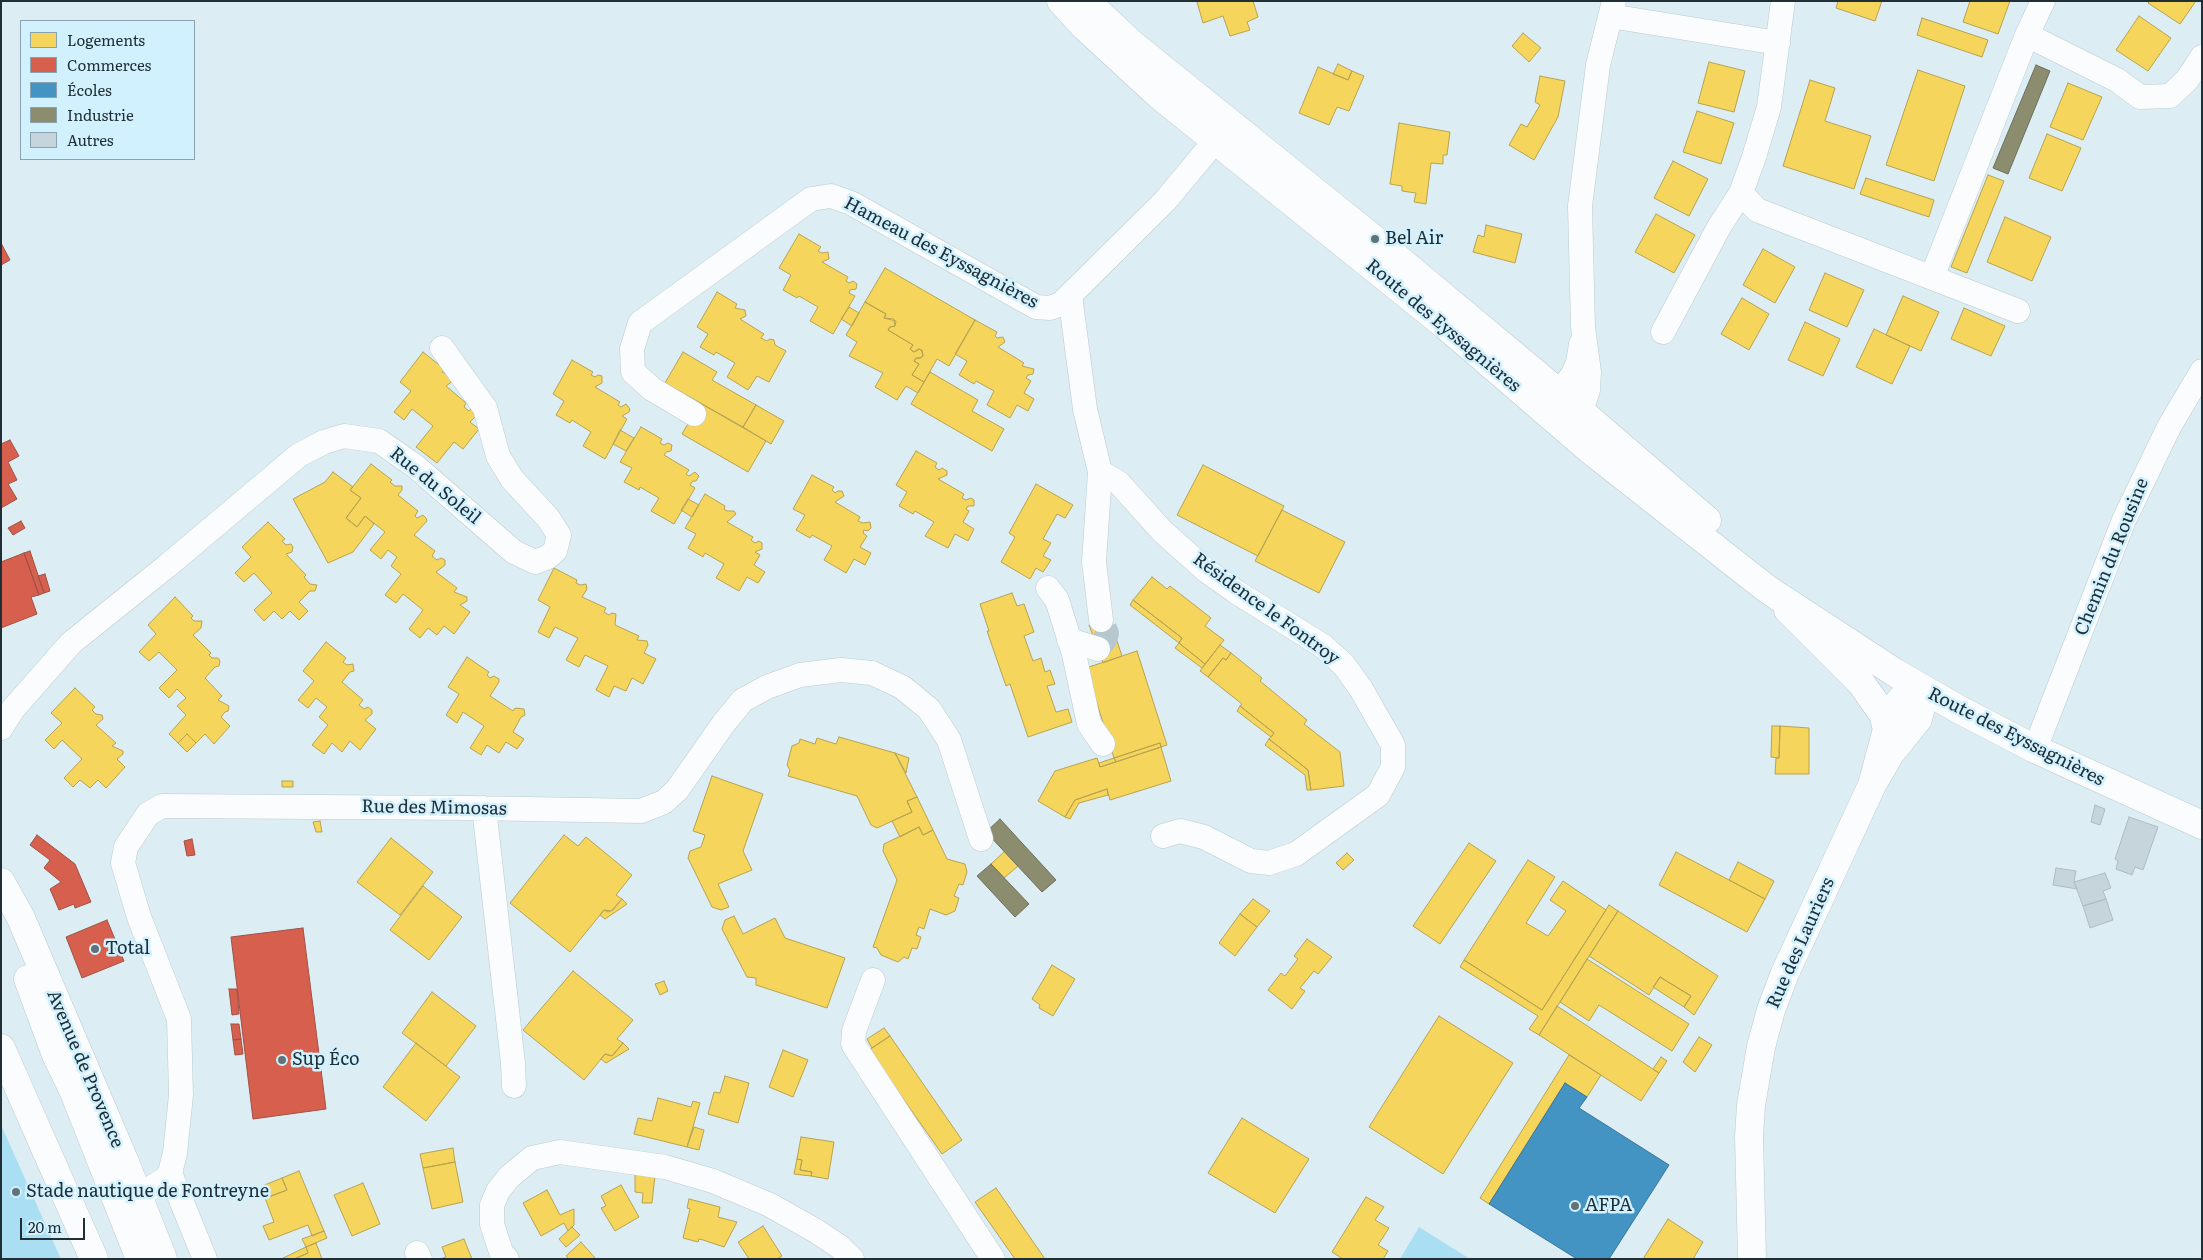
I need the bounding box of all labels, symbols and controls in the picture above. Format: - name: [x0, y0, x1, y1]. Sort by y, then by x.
- legend: [20, 20, 195, 160]
- text: Logements: [67, 28, 145, 51]
- text: Commerces: [67, 53, 151, 76]
- text: Écoles: [67, 78, 112, 101]
- text: Industrie: [67, 103, 134, 126]
- text: Autres: [67, 128, 114, 151]
- street label: Hameau des Eyssagnières: [840, 193, 1042, 313]
- place label: Bel Air: [1385, 228, 1443, 250]
- marker: Bel Air: [1369, 233, 1381, 245]
- street label: Route des Eyssagnières: [1361, 255, 1525, 397]
- street label: Rue du Soleil: [385, 443, 485, 529]
- street label: Chemin du Rousine: [2071, 475, 2153, 639]
- street label: Résidence le Fontroy: [1188, 549, 1344, 669]
- street label: Route des Eyssagnières: [1924, 683, 2108, 791]
- street label: Rue des Mimosas: [361, 796, 507, 820]
- street label: Rue des Lauriers: [1763, 874, 1839, 1012]
- place label: Total: [105, 938, 150, 960]
- marker: Total: [89, 943, 101, 955]
- street label: Avenue de Provence: [42, 987, 128, 1151]
- place label: Sup Éco: [292, 1049, 360, 1071]
- marker: Sup Éco: [276, 1054, 288, 1066]
- place label: Stade nautique de Fontreyne: [26, 1181, 269, 1203]
- marker: Stade nautique de Fontreyne: [10, 1186, 22, 1198]
- place label: AFPA: [1585, 1195, 1632, 1217]
- marker: AFPA: [1569, 1200, 1581, 1212]
- scale bar: [22, 1208, 88, 1240]
- text: 20 m: [28, 1215, 62, 1238]

